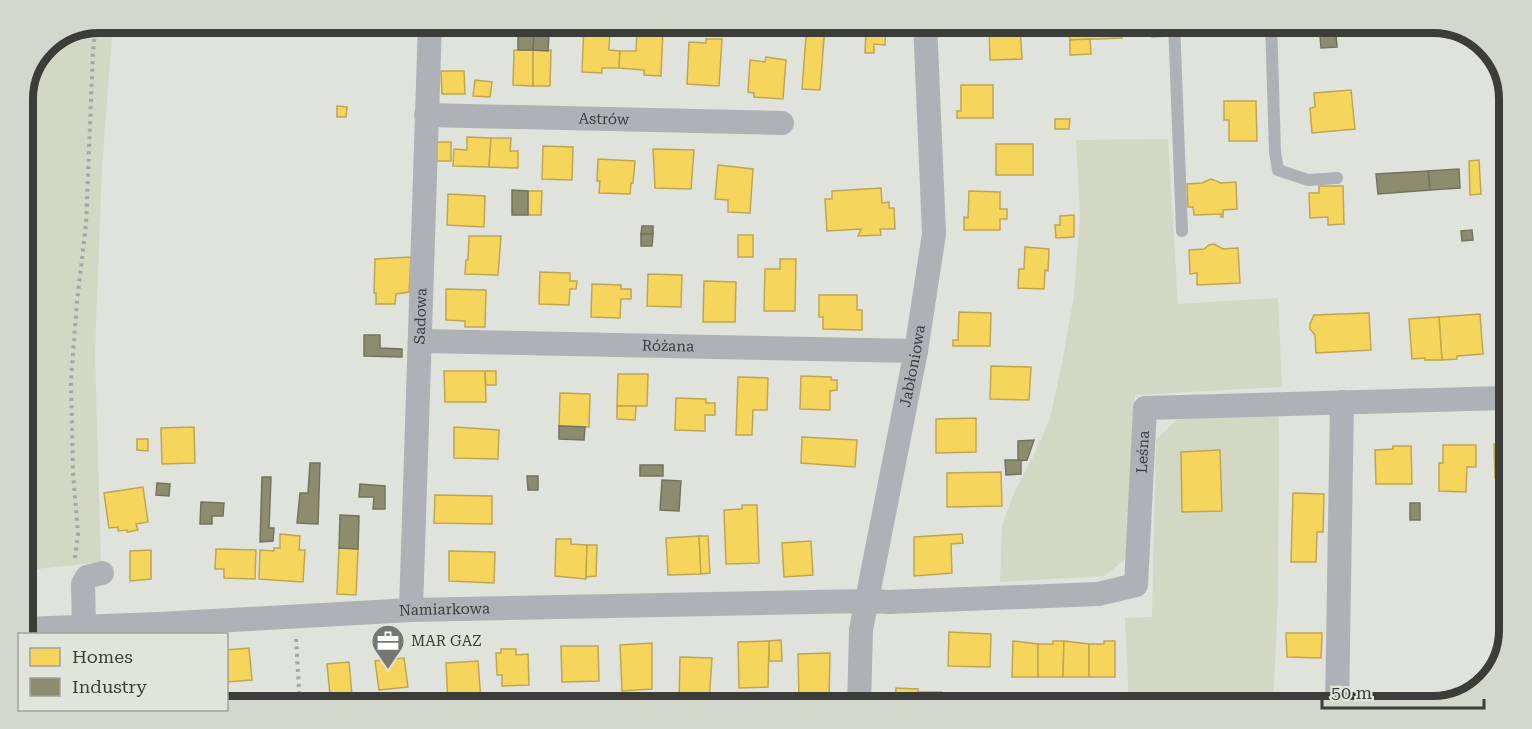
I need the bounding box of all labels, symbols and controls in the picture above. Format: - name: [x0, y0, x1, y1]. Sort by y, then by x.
- street label: Astrów: [578, 109, 630, 129]
- street label: Sadowa: [411, 288, 430, 345]
- street label: Jabłoniowa: [896, 324, 929, 409]
- street label: Różana: [642, 336, 694, 356]
- street label: Leśna: [1133, 430, 1153, 474]
- street label: Namiarkowa: [399, 599, 490, 620]
- office icon: MAR GAZ: [370, 623, 406, 670]
- place label: MAR GAZ: [411, 632, 482, 650]
- legend: [18, 633, 228, 711]
- text: Homes: [72, 646, 133, 667]
- scale bar: [1322, 672, 1484, 710]
- text: Industry: [72, 676, 147, 697]
- text: 50 m: [1331, 682, 1372, 703]

